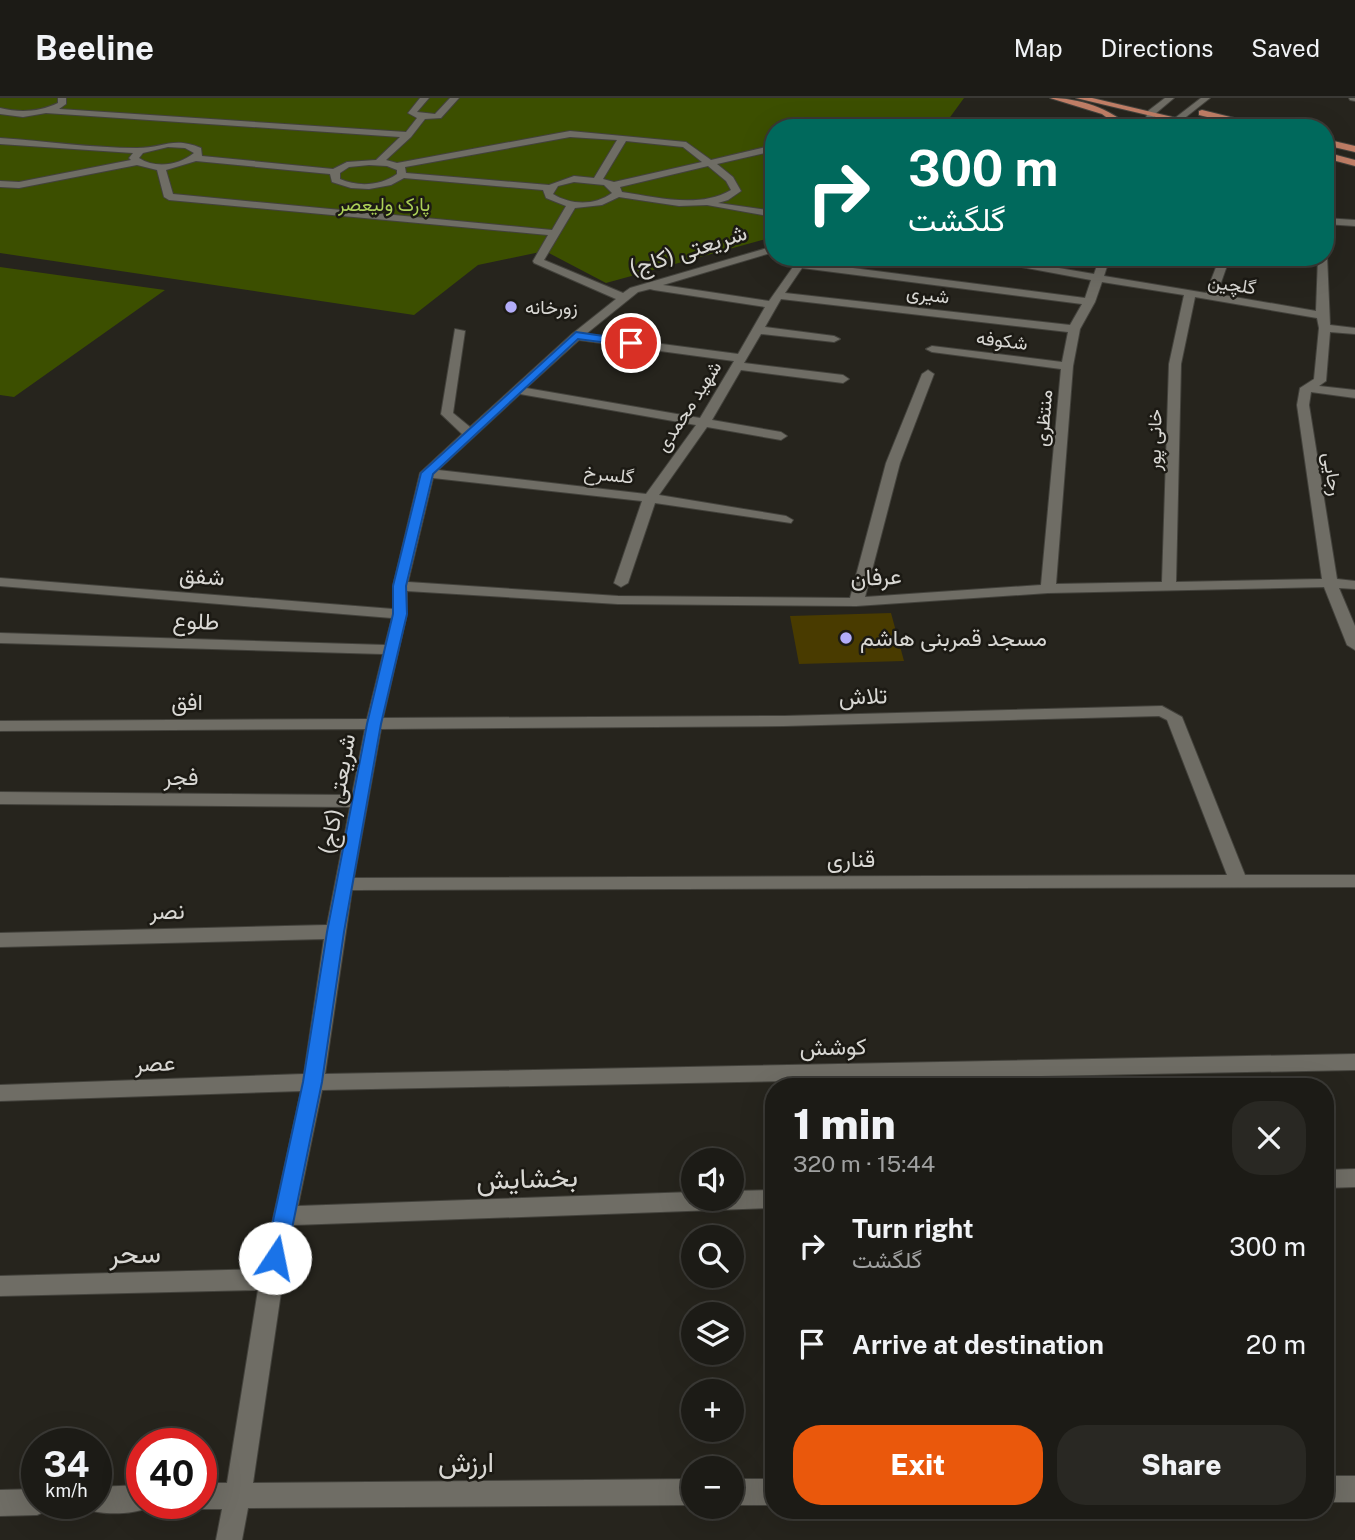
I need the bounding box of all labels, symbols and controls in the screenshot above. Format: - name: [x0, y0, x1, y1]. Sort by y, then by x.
- text: Beeline: [35, 29, 154, 67]
- text: Map: [1014, 34, 1063, 62]
- text: Directions: [1101, 34, 1213, 62]
- text: Saved: [1251, 34, 1320, 62]
- text: 300 m: [908, 139, 1058, 197]
- icon: right: [793, 147, 884, 238]
- park label: پارک ولیعصر: [337, 193, 430, 218]
- text: گلگشت: [908, 201, 1005, 238]
- street label: شریعتی (کاج): [626, 218, 751, 284]
- street label: گلچین: [1206, 270, 1258, 301]
- street label: شیری: [905, 280, 951, 309]
- place label: زورخانه: [525, 296, 578, 319]
- marker: زورخانه: [503, 299, 519, 315]
- pin: [601, 313, 661, 373]
- icon: arrive: [612, 324, 650, 362]
- street label: شکوفه: [975, 326, 1029, 355]
- street label: شهید محمدی: [651, 357, 726, 456]
- street label: منتظری: [1030, 389, 1057, 447]
- street label: خانی پور: [1142, 409, 1169, 472]
- street label: رجایی: [1318, 451, 1347, 497]
- street label: گلسرخ: [582, 460, 635, 490]
- street label: شفق: [178, 560, 226, 592]
- street label: عرفان: [850, 562, 902, 593]
- street label: طلوع: [172, 606, 220, 638]
- place label: مسجد قمربنی هاشم: [860, 624, 1047, 653]
- marker: مسجد قمربنی هاشم: [838, 630, 854, 646]
- street label: تلاش: [838, 681, 888, 711]
- street label: افق: [171, 688, 203, 716]
- street label: شریعتی (کاج): [313, 732, 363, 857]
- street label: فجر: [162, 763, 199, 792]
- street label: قناری: [827, 845, 875, 874]
- street label: نصر: [148, 897, 185, 926]
- street label: کوشش: [799, 1032, 867, 1063]
- street label: عصر: [133, 1048, 176, 1079]
- text: 1 min: [793, 1099, 896, 1148]
- button: close: [1232, 1101, 1306, 1175]
- map controls: [681, 1148, 744, 1519]
- button: sound: [681, 1148, 744, 1211]
- text: 320 m · 15:44: [793, 1150, 935, 1177]
- street label: بخشایش: [476, 1159, 578, 1197]
- text: Turn right: [852, 1213, 974, 1244]
- position arrow: [238, 1221, 312, 1295]
- button: search: [681, 1225, 744, 1288]
- icon: right: [793, 1227, 831, 1265]
- text: 300 m: [1229, 1231, 1306, 1262]
- street label: سحر: [108, 1236, 161, 1271]
- text: گلگشت: [852, 1246, 922, 1273]
- button: layers: [681, 1302, 744, 1365]
- icon: arrive: [793, 1325, 831, 1363]
- text: Arrive at destination: [852, 1329, 1104, 1360]
- text: 20 m: [1246, 1329, 1306, 1360]
- button: +: [681, 1379, 744, 1442]
- button: Exit: [793, 1425, 1043, 1505]
- button: Share: [1057, 1425, 1306, 1505]
- speed limit sign: 40: [126, 1428, 217, 1519]
- text: 34: [43, 1444, 90, 1485]
- street label: ارزش: [438, 1445, 494, 1480]
- button: −: [681, 1456, 744, 1519]
- text: km/h: [45, 1480, 88, 1501]

